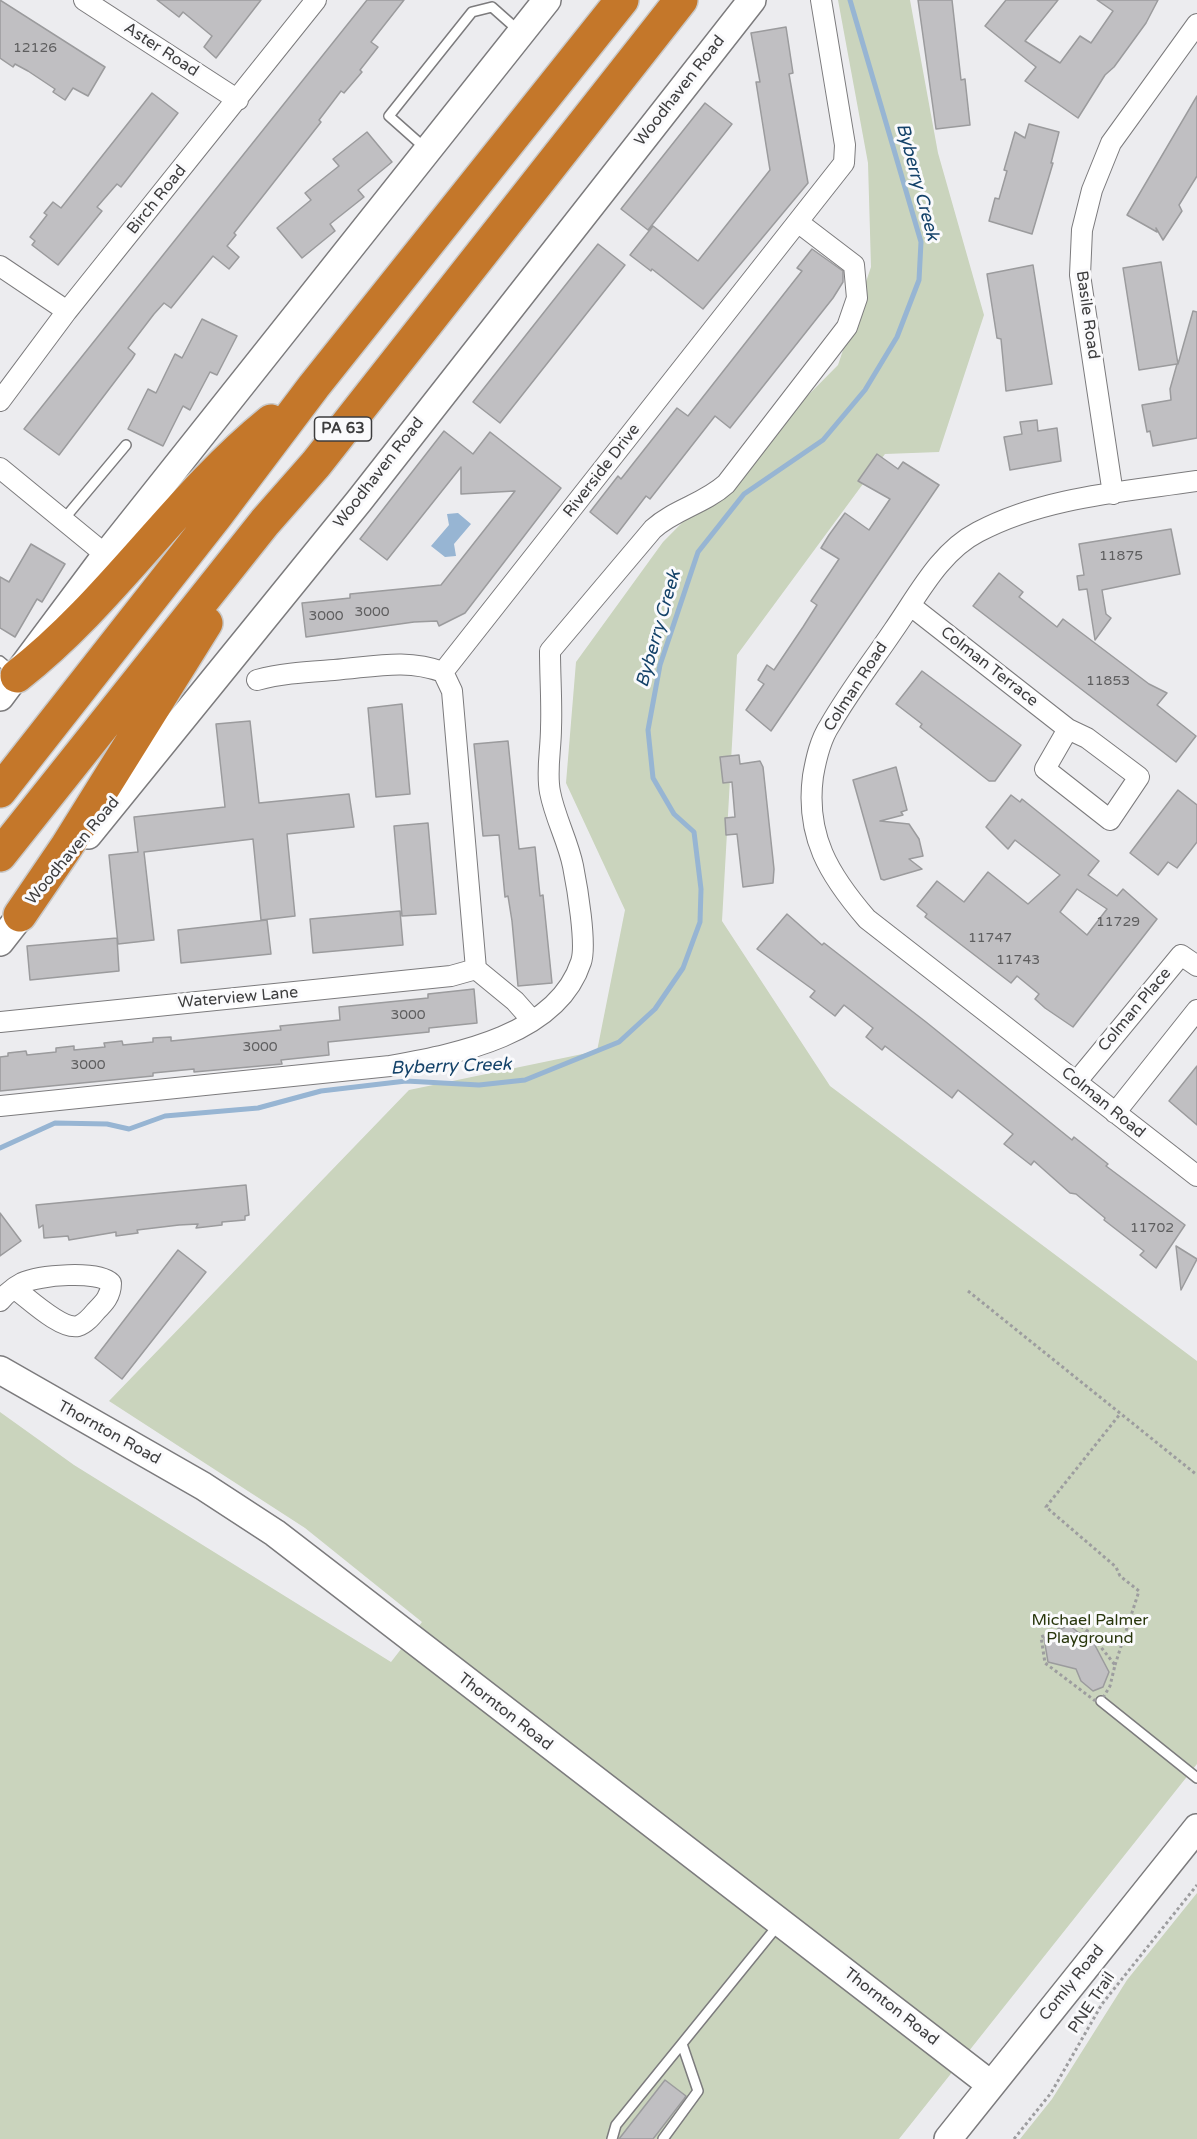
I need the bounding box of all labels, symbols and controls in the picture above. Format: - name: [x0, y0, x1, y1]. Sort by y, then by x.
- street label: Aster Road: [120, 19, 202, 81]
- street label: Woodhaven Road: [631, 32, 729, 150]
- house number: 12126: [13, 40, 57, 56]
- water label: Byberry Creek: [891, 121, 943, 243]
- street label: Birch Road: [123, 162, 191, 238]
- street label: Basile Road: [1071, 270, 1103, 360]
- street label: Woodhaven Road: [330, 414, 428, 532]
- road number: PA 63: [314, 417, 372, 441]
- street label: Riverside Drive: [560, 420, 644, 522]
- house number: 11875: [1099, 548, 1143, 564]
- water label: Byberry Creek: [632, 568, 686, 690]
- house number: 3000: [354, 604, 390, 620]
- house number: 3000: [308, 608, 344, 624]
- street label: Colman Terrace: [936, 623, 1042, 711]
- street label: Colman Road: [820, 639, 892, 735]
- house number: 11853: [1086, 673, 1130, 689]
- street label: Woodhaven Road: [22, 793, 124, 909]
- house number: 11729: [1096, 914, 1140, 930]
- house number: 11747: [968, 930, 1012, 946]
- house number: 11743: [996, 952, 1040, 968]
- street label: Colman Place: [1094, 964, 1176, 1056]
- street label: Waterview Lane: [177, 983, 299, 1013]
- house number: 3000: [390, 1007, 426, 1023]
- house number: 3000: [242, 1039, 278, 1055]
- water label: Byberry Creek: [390, 1054, 512, 1080]
- house number: 3000: [70, 1057, 106, 1073]
- street label: Colman Road: [1057, 1063, 1149, 1143]
- house number: 11702: [1130, 1220, 1174, 1236]
- street label: Thornton Road: [54, 1397, 164, 1469]
- park label: Michael Palmer Playground: [1032, 1611, 1148, 1649]
- street label: Thornton Road: [454, 1669, 556, 1755]
- street label: Comly Road: [1036, 1941, 1108, 2025]
- street label: Thornton Road: [840, 1964, 942, 2050]
- street label: PNE Trail: [1065, 1969, 1119, 2037]

